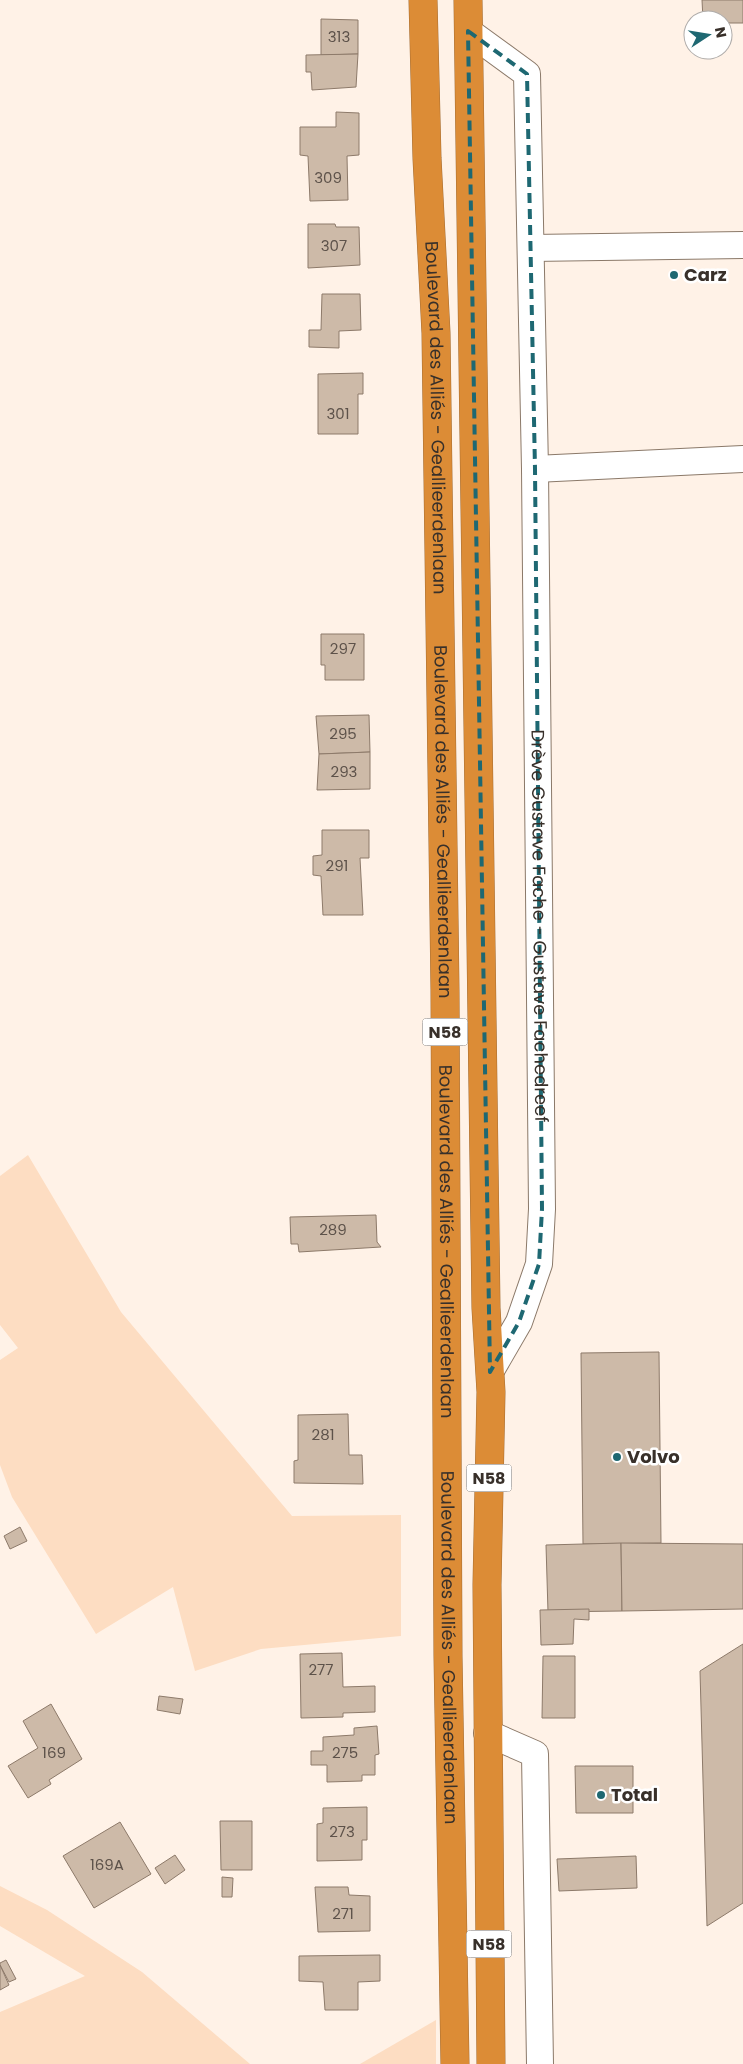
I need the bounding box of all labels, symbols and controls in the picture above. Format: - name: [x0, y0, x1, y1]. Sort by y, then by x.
- north arrow: [683, 10, 733, 60]
- text: N: [710, 25, 732, 40]
- house number: 313: [328, 26, 350, 47]
- house number: 309: [314, 167, 342, 188]
- house number: 307: [321, 235, 347, 256]
- street label: Boulevard des Alliés - Geallieerdenlaan: [419, 240, 453, 595]
- place label: Carz: [684, 262, 727, 287]
- marker: Carz: [668, 269, 680, 281]
- house number: 301: [326, 403, 350, 424]
- house number: 297: [330, 638, 356, 659]
- street label: Boulevard des Alliés - Geallieerdenlaan: [428, 645, 458, 999]
- house number: 295: [329, 723, 357, 744]
- street label: Drève Gustave Fache - Gustave Fachedreef: [525, 729, 554, 1122]
- house number: 293: [331, 761, 357, 782]
- house number: 291: [326, 855, 348, 876]
- road number: N58: [422, 1019, 468, 1046]
- street label: Boulevard des Alliés - Geallieerdenlaan: [433, 1065, 460, 1419]
- house number: 289: [319, 1219, 347, 1240]
- house number: 281: [312, 1424, 334, 1445]
- place label: Volvo: [627, 1444, 680, 1469]
- marker: Volvo: [611, 1451, 623, 1463]
- road number: N58: [466, 1465, 512, 1492]
- street label: Boulevard des Alliés - Geallieerdenlaan: [435, 1471, 464, 1825]
- house number: 277: [308, 1659, 334, 1680]
- house number: 169: [42, 1742, 66, 1763]
- house number: 275: [332, 1742, 358, 1763]
- place label: Total: [611, 1782, 658, 1807]
- marker: Total: [595, 1789, 607, 1801]
- house number: 273: [329, 1821, 355, 1842]
- house number: 169A: [90, 1854, 124, 1875]
- house number: 271: [332, 1903, 354, 1924]
- road number: N58: [466, 1930, 512, 1958]

